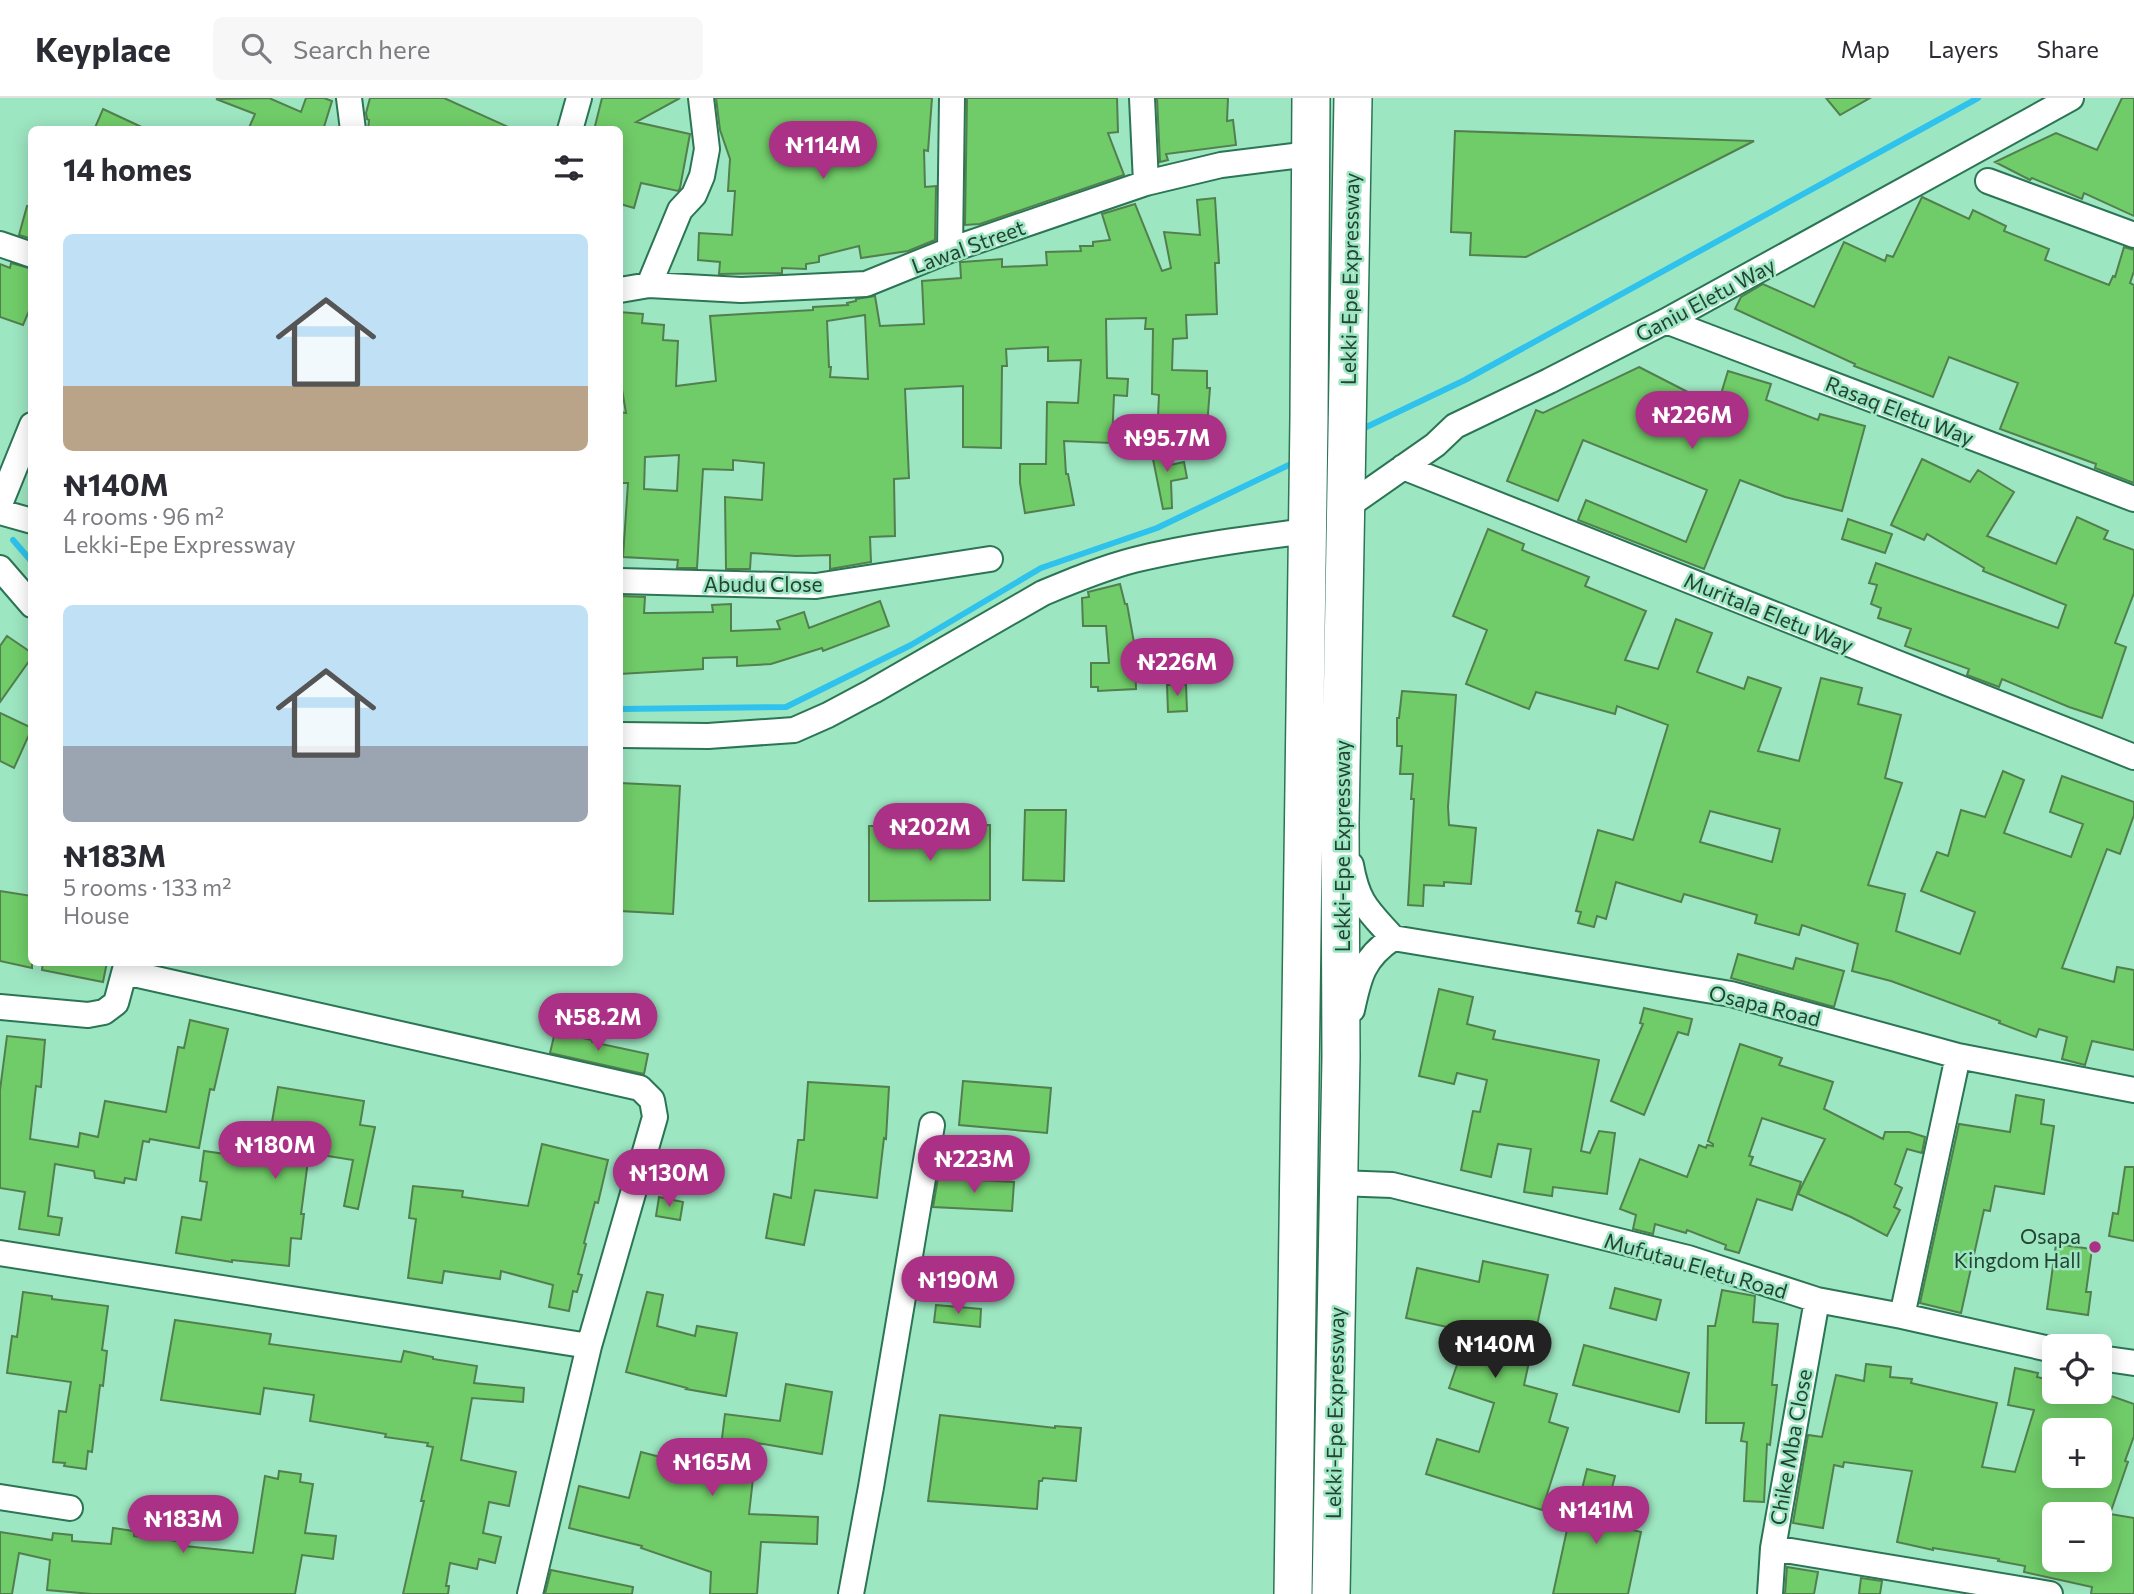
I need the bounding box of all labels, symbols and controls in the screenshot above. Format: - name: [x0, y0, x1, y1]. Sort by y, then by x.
- search box: [213, 17, 703, 80]
- text: Keyplace: [35, 28, 171, 69]
- icon: search: [237, 29, 275, 67]
- text: Search here: [293, 33, 430, 64]
- text: Map: [1841, 34, 1890, 63]
- text: Layers: [1928, 34, 1999, 63]
- text: Share: [2037, 34, 2099, 63]
- pin: ₦114M: [774, 122, 872, 181]
- text: ₦114M: [785, 130, 861, 158]
- icon: filters: [550, 149, 588, 187]
- text: 14 homes: [63, 150, 192, 187]
- street label: Lekki-Epe Expressway: [1335, 172, 1363, 385]
- street label: Lawal Street: [908, 214, 1028, 278]
- street label: Ganiu Eletu Way: [1631, 252, 1779, 346]
- icon: home: [263, 279, 389, 405]
- street label: Rasaq Eletu Way: [1822, 370, 1978, 450]
- pin: ₦226M: [1643, 392, 1741, 451]
- text: ₦226M: [1652, 400, 1732, 428]
- pin: ₦95.7M: [1110, 414, 1224, 474]
- text: ₦95.7M: [1124, 423, 1210, 451]
- text: ₦140M: [63, 465, 169, 502]
- text: 4 rooms · 96 m²: [63, 502, 224, 530]
- text: Lekki-Epe Expressway: [63, 530, 296, 558]
- street label: Muritala Eletu Way: [1681, 567, 1857, 657]
- street label: Abudu Close: [703, 571, 823, 596]
- pin: ₦226M: [1128, 638, 1226, 698]
- text: ₦226M: [1137, 647, 1217, 675]
- icon: home: [263, 650, 389, 776]
- street label: Lekki-Epe Expressway: [1329, 740, 1354, 952]
- pin: ₦202M: [881, 804, 979, 863]
- text: ₦202M: [889, 812, 971, 840]
- text: ₦183M: [63, 836, 166, 873]
- text: 5 rooms · 133 m²: [63, 873, 231, 901]
- text: House: [63, 901, 129, 929]
- street label: Osapa Road: [1707, 979, 1823, 1031]
- pin: ₦58.2M: [541, 993, 655, 1053]
- text: ₦58.2M: [554, 1002, 642, 1030]
- pin: ₦180M: [226, 1122, 324, 1181]
- text: ₦180M: [234, 1130, 316, 1158]
- pin: ₦223M: [925, 1136, 1023, 1195]
- text: ₦223M: [934, 1144, 1014, 1172]
- pin: ₦130M: [620, 1150, 718, 1209]
- text: ₦130M: [629, 1158, 709, 1186]
- place label: Osapa Kingdom Hall: [1954, 1223, 2081, 1272]
- street label: Mufutau Eletu Road: [1602, 1227, 1790, 1303]
- marker: Osapa Kingdom Hall: [2087, 1239, 2103, 1255]
- pin: ₦190M: [909, 1256, 1007, 1316]
- text: ₦190M: [917, 1265, 999, 1293]
- street label: Lekki-Epe Expressway: [1320, 1306, 1348, 1519]
- pin: ₦140M: [1446, 1320, 1544, 1380]
- text: ₦140M: [1454, 1329, 1536, 1357]
- map controls: [2042, 1334, 2112, 1572]
- button: locate: [2042, 1334, 2112, 1404]
- street label: Chike Mba Close: [1764, 1367, 1816, 1527]
- button: +: [2042, 1418, 2112, 1488]
- pin: ₦165M: [663, 1438, 761, 1498]
- text: ₦165M: [672, 1447, 752, 1475]
- pin: ₦141M: [1547, 1486, 1645, 1546]
- text: ₦141M: [1558, 1495, 1634, 1523]
- pin: ₦183M: [134, 1496, 232, 1555]
- button: −: [2042, 1502, 2112, 1572]
- text: ₦183M: [143, 1504, 223, 1532]

